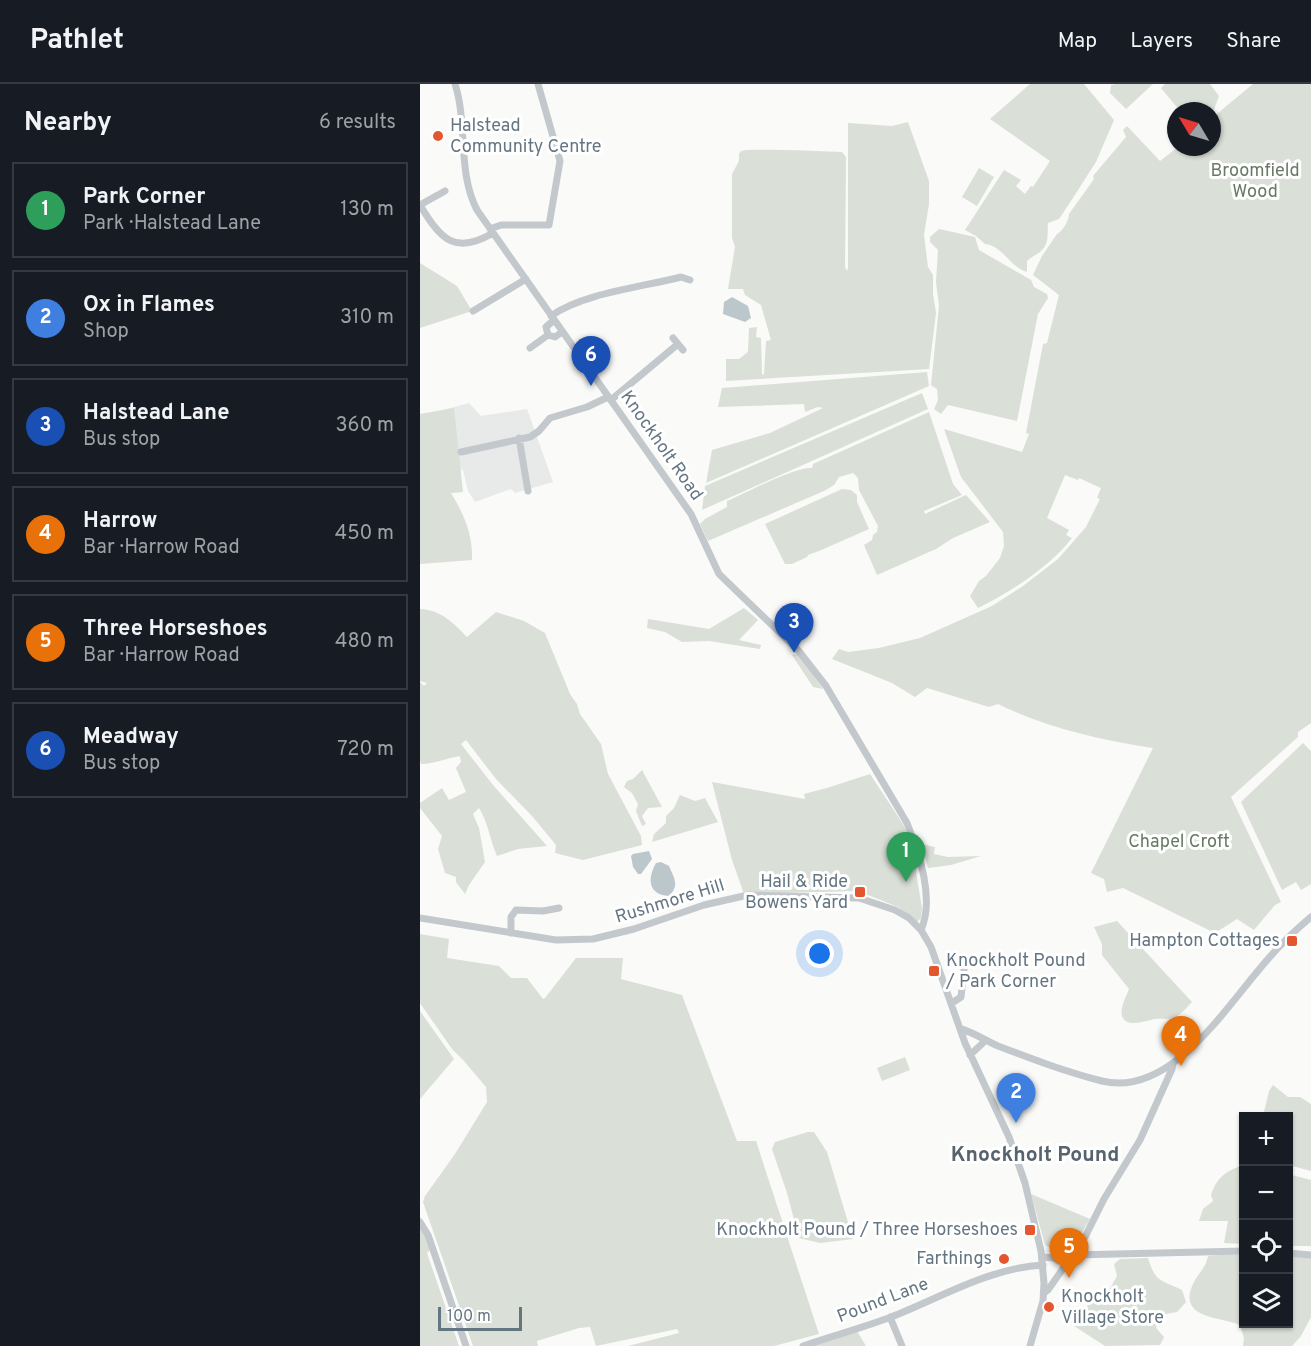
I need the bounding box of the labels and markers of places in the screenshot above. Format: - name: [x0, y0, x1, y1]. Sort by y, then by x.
- place label: Halstead Community Centre: [450, 115, 601, 159]
- marker: Halstead Community Centre: [431, 129, 445, 143]
- pin: 6: [572, 336, 610, 386]
- pin: 3: [774, 604, 814, 653]
- pin: 1: [886, 832, 926, 882]
- place label: Hail & Ride Bowens Yard: [745, 871, 848, 915]
- marker: Hail & Ride Bowens Yard: [853, 885, 867, 899]
- place label: Hampton Cottages: [1129, 930, 1280, 953]
- marker: Hampton Cottages: [1285, 934, 1299, 948]
- place label: Knockholt Pound / Park Corner: [945, 950, 1086, 994]
- marker: Knockholt Pound / Park Corner: [927, 964, 941, 978]
- pin: 4: [1162, 1016, 1200, 1066]
- pin: 2: [996, 1074, 1036, 1123]
- place label: Knockholt Pound / Three Horseshoes: [716, 1219, 1018, 1242]
- marker: Knockholt Pound / Three Horseshoes: [1023, 1223, 1037, 1237]
- pin: 5: [1050, 1228, 1088, 1278]
- place label: Farthings: [916, 1248, 992, 1271]
- marker: Farthings: [997, 1252, 1011, 1266]
- place label: Knockholt Village Store: [1061, 1286, 1164, 1330]
- marker: Knockholt Village Store: [1042, 1300, 1056, 1314]

